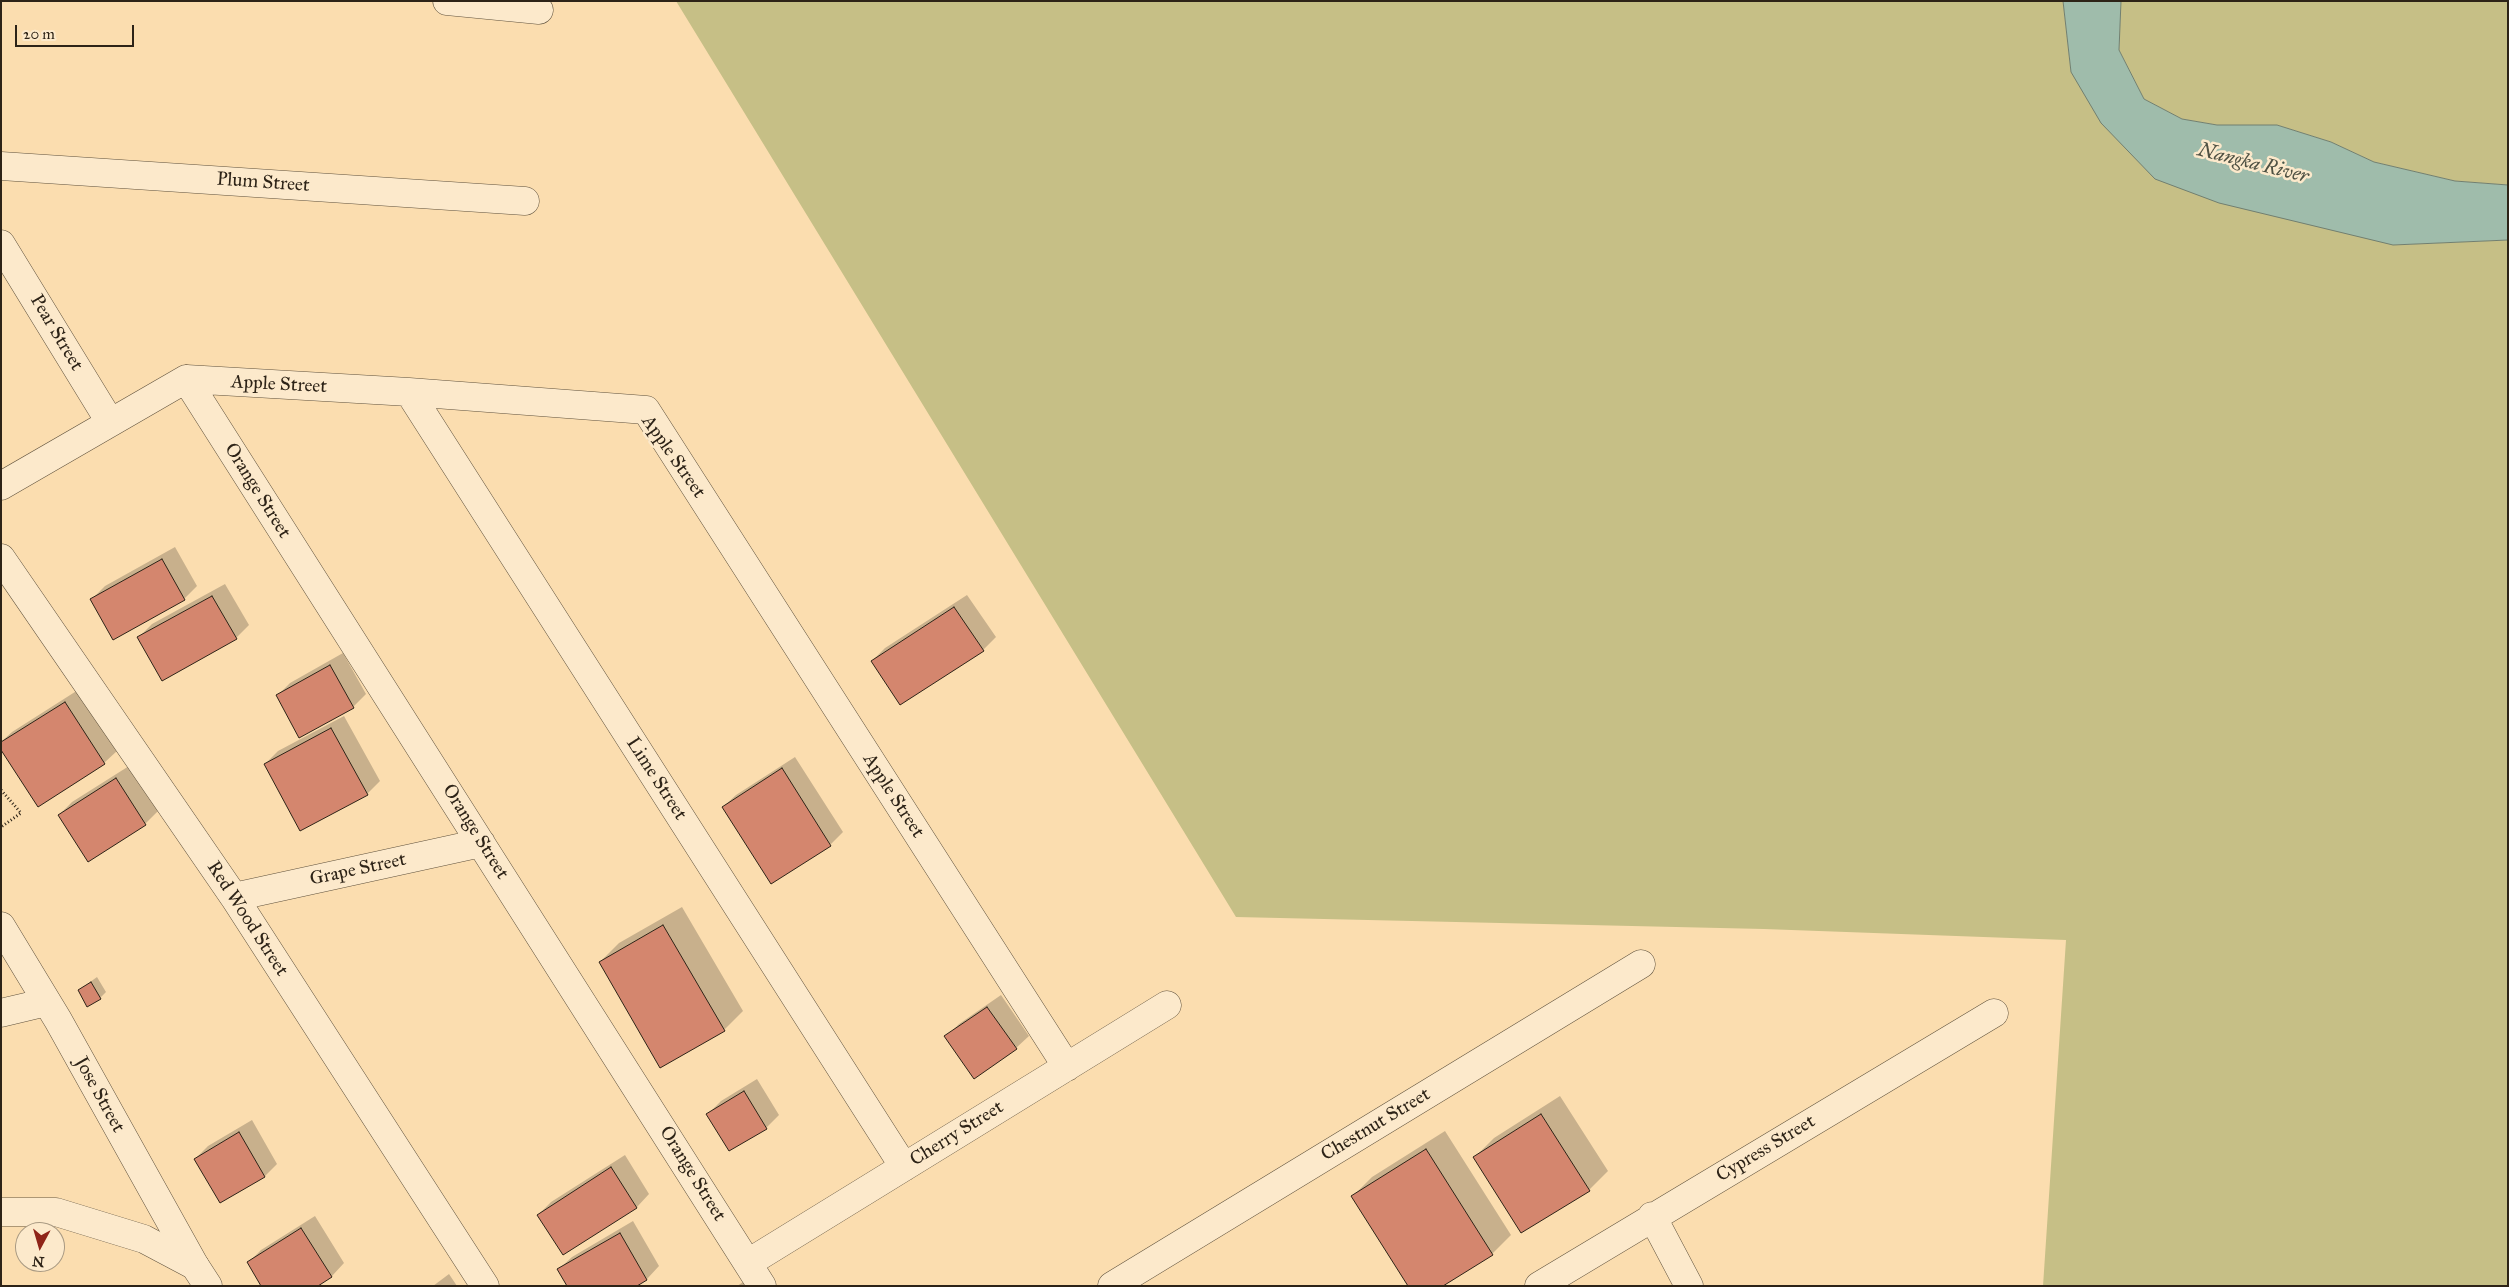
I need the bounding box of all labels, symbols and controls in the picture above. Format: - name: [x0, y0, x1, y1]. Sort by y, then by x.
- scale bar: [18, 15, 136, 47]
- text: 20 m: [23, 25, 55, 43]
- water label: Nangka River: [2195, 139, 2311, 189]
- street label: Plum Street: [216, 168, 310, 198]
- street label: Pear Street: [24, 291, 88, 375]
- street label: Apple Street: [230, 371, 328, 399]
- street label: Apple Street: [636, 411, 710, 503]
- street label: Orange Street: [219, 439, 295, 543]
- street label: Lime Street: [621, 733, 691, 825]
- street label: Apple Street: [857, 750, 929, 842]
- street label: Orange Street: [437, 780, 513, 884]
- street label: Grape Street: [308, 849, 408, 891]
- street label: Red Wood Street: [201, 857, 293, 981]
- street label: Jose Street: [69, 1053, 129, 1137]
- street label: Chestnut Street: [1317, 1083, 1435, 1167]
- street label: Cherry Street: [906, 1096, 1008, 1172]
- street label: Cypress Street: [1712, 1111, 1820, 1187]
- street label: Orange Street: [654, 1122, 730, 1226]
- north arrow: [15, 1222, 65, 1272]
- text: N: [32, 1252, 45, 1270]

